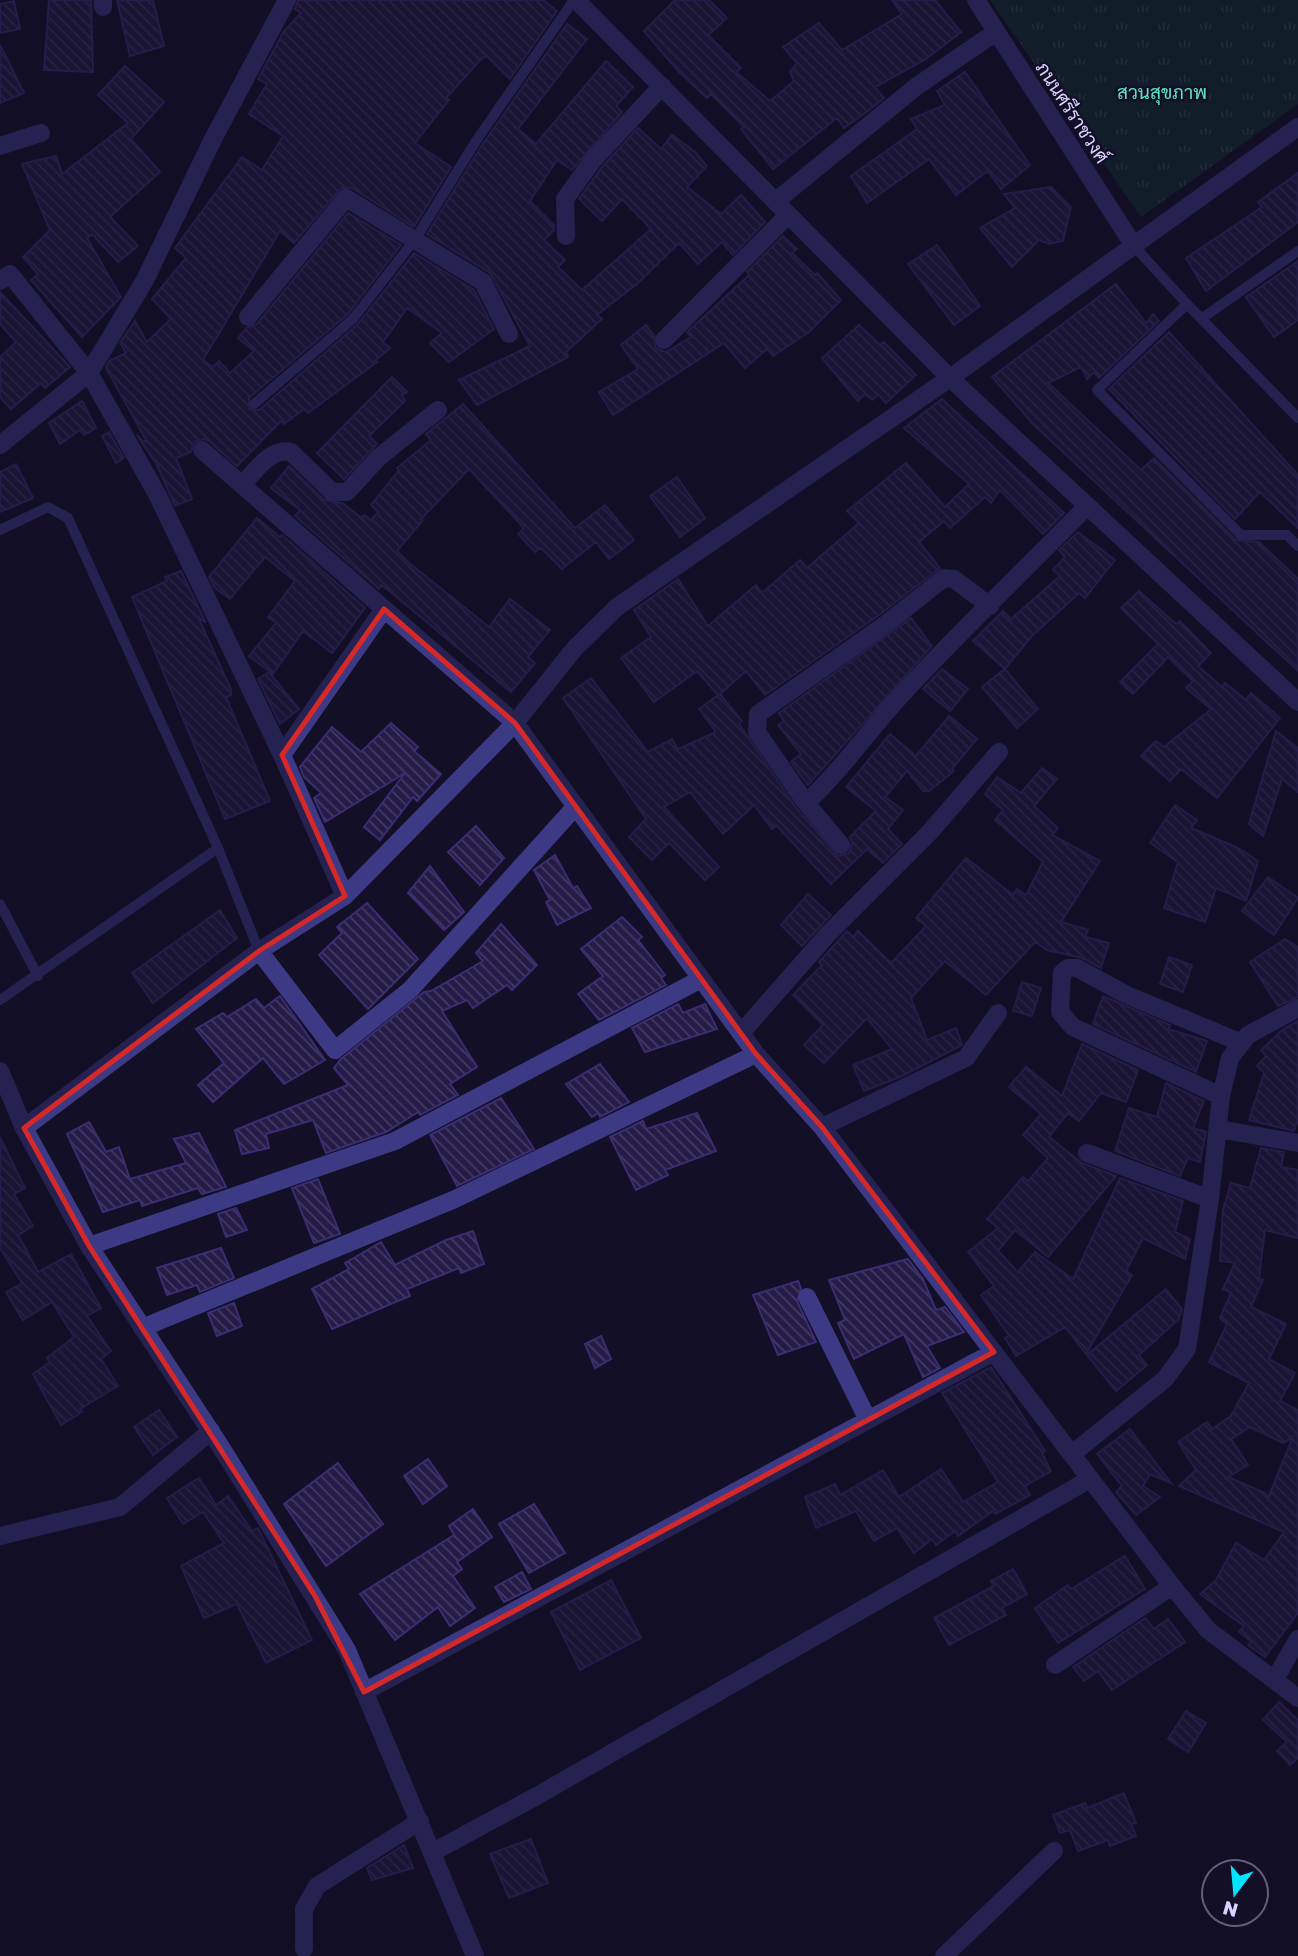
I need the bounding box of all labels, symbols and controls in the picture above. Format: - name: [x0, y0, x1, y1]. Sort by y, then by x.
- street label: ภนนศรีราชวงศ์: [1032, 57, 1114, 167]
- park label: สวนสุขภาพ: [1117, 80, 1207, 105]
- north arrow: [1200, 1858, 1270, 1928]
- text: N: [1220, 1897, 1240, 1923]

